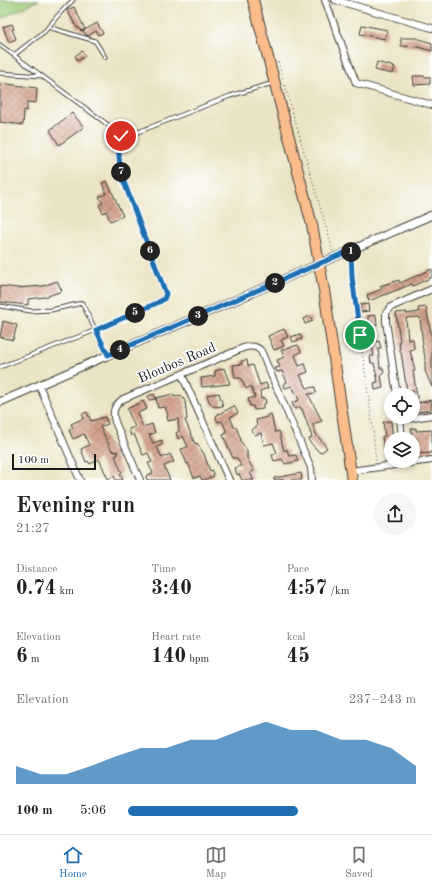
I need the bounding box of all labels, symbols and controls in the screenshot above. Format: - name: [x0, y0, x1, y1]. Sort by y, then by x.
- pin: [104, 119, 138, 153]
- icon: check: [110, 125, 132, 147]
- pin: 7: [111, 162, 131, 182]
- text: 7: [118, 166, 124, 177]
- pin: 6: [140, 241, 160, 261]
- pin: 1: [341, 242, 361, 262]
- text: 6: [147, 245, 153, 256]
- text: 1: [348, 246, 354, 257]
- pin: 2: [265, 273, 285, 293]
- text: 2: [272, 277, 278, 288]
- pin: 5: [125, 303, 145, 323]
- pin: 3: [188, 306, 208, 326]
- text: 5: [132, 307, 138, 318]
- text: 3: [195, 310, 201, 321]
- pin: [343, 318, 377, 352]
- icon: arrive: [349, 324, 371, 346]
- pin: 4: [110, 340, 130, 360]
- street label: Bloubos Road: [136, 340, 218, 386]
- text: 4: [117, 344, 123, 355]
- map controls: [384, 388, 420, 468]
- button: locate: [384, 388, 420, 424]
- button: layers: [384, 432, 420, 468]
- scale bar: [12, 452, 96, 471]
- text: 100 m: [18, 455, 49, 466]
- button: share: [374, 493, 416, 535]
- text: Evening run: [16, 495, 135, 517]
- text: 21:27: [16, 522, 50, 535]
- text: Distance: [16, 564, 57, 575]
- text: Time: [151, 564, 176, 575]
- text: Pace: [287, 564, 309, 575]
- text: 0.74: [16, 579, 56, 599]
- text: 3:40: [151, 579, 192, 599]
- text: 4:57: [287, 579, 327, 599]
- text: km: [56, 586, 74, 597]
- text: /km: [327, 586, 350, 597]
- text: Elevation: [16, 632, 61, 643]
- text: Heart rate: [151, 632, 201, 643]
- text: kcal: [287, 632, 306, 643]
- text: 6: [16, 647, 28, 667]
- text: 140: [151, 647, 186, 667]
- text: 45: [287, 647, 310, 667]
- text: m: [28, 654, 39, 665]
- text: bpm: [186, 654, 209, 665]
- text: Elevation: [16, 693, 69, 706]
- text: 237–243 m: [349, 693, 416, 706]
- text: 100 m: [16, 804, 53, 817]
- text: 5:06: [80, 804, 106, 817]
- tab: Home: [59, 844, 87, 882]
- tab: Map: [205, 844, 227, 882]
- tab: Saved: [345, 844, 373, 882]

